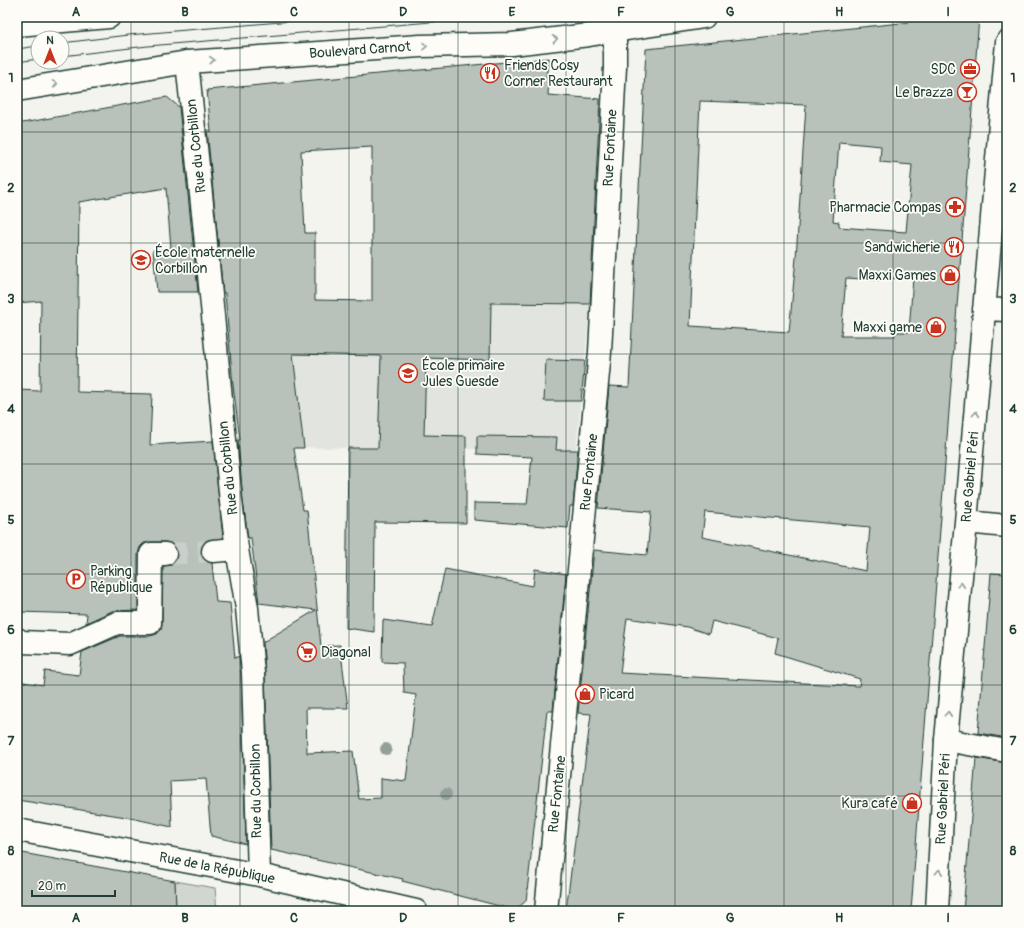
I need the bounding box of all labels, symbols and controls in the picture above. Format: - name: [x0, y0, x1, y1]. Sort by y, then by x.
- text: A: [72, 4, 81, 20]
- text: B: [181, 4, 189, 20]
- text: C: [290, 4, 298, 20]
- text: D: [399, 4, 407, 20]
- text: E: [509, 4, 516, 20]
- text: F: [617, 4, 625, 20]
- text: G: [726, 4, 735, 20]
- text: H: [835, 4, 843, 20]
- text: I: [946, 4, 950, 20]
- north arrow: [30, 30, 70, 70]
- text: N: [46, 34, 54, 47]
- one-way arrow: [552, 35, 558, 44]
- street label: Boulevard Carnot: [309, 38, 412, 62]
- one-way arrow: [422, 41, 428, 50]
- one-way arrow: [209, 56, 215, 65]
- place label: Friends Cosy Corner Restaurant: [504, 57, 613, 90]
- office icon: SDC: [959, 58, 981, 80]
- place label: SDC: [930, 61, 956, 78]
- restaurant icon: Friends Cosy Corner Restaurant: [479, 62, 501, 84]
- text: 1: [8, 70, 14, 86]
- text: 1: [1010, 70, 1016, 86]
- one-way arrow: [52, 80, 59, 89]
- bar icon: Le Brazza: [956, 81, 978, 103]
- place label: Le Brazza: [895, 84, 953, 101]
- street label: Rue du Corbillon: [183, 98, 209, 194]
- street label: Rue Fontaine: [599, 109, 621, 187]
- text: 2: [7, 180, 15, 196]
- text: 2: [1009, 180, 1017, 196]
- pharmacy icon: Pharmacie Compas: [944, 196, 966, 218]
- place label: Pharmacie Compas: [829, 199, 942, 216]
- restaurant icon: Sandwicherie: [943, 236, 965, 258]
- place label: Sandwicherie: [864, 239, 940, 256]
- place label: École maternelle Corbillon: [155, 243, 255, 277]
- school or university icon: École maternelle Corbillon: [130, 249, 152, 271]
- shop icon: Maxxi Games: [939, 264, 961, 286]
- place label: Maxxi Games: [858, 267, 937, 284]
- text: 3: [7, 291, 15, 307]
- text: 3: [1009, 291, 1017, 307]
- shop icon: Maxxi game: [925, 316, 947, 338]
- place label: Maxxi game: [853, 319, 922, 336]
- place label: École primaire Jules Guesde: [422, 356, 505, 390]
- school or university icon: École primaire Jules Guesde: [397, 362, 419, 384]
- text: 4: [7, 401, 15, 417]
- text: 4: [1009, 401, 1017, 417]
- one-way arrow: [971, 411, 980, 417]
- street label: Rue du Corbillon: [215, 420, 241, 516]
- street label: Rue Gabriel Péri: [958, 430, 982, 523]
- street label: Rue Fontaine: [577, 433, 602, 511]
- text: 5: [7, 512, 15, 528]
- text: 5: [1009, 512, 1017, 528]
- place label: Parking République: [90, 563, 152, 596]
- parking icon: Parking République: [65, 568, 87, 590]
- one-way arrow: [956, 582, 965, 588]
- text: 6: [7, 622, 15, 638]
- text: 6: [1009, 622, 1017, 638]
- supermarket icon: Diagonal: [296, 641, 318, 663]
- place label: Diagonal: [321, 644, 371, 661]
- shop icon: Picard: [574, 683, 596, 705]
- place label: Picard: [599, 686, 635, 703]
- one-way arrow: [944, 711, 953, 717]
- text: 7: [8, 733, 15, 749]
- text: 7: [1010, 733, 1017, 749]
- street label: Rue du Corbillon: [247, 744, 265, 838]
- street label: Rue Gabriel Péri: [932, 753, 954, 845]
- street label: Rue Fontaine: [545, 755, 570, 833]
- shop icon: Kura café: [901, 792, 923, 814]
- place label: Kura café: [841, 795, 898, 812]
- text: 8: [8, 843, 15, 859]
- text: 8: [1010, 843, 1017, 859]
- street label: Rue de la République: [158, 848, 276, 888]
- one-way arrow: [934, 869, 943, 875]
- scale bar: [32, 872, 115, 898]
- text: 20 m: [38, 879, 67, 894]
- text: A: [72, 910, 81, 926]
- text: B: [181, 910, 189, 926]
- text: C: [290, 910, 298, 926]
- text: D: [399, 910, 407, 926]
- text: E: [509, 910, 516, 926]
- text: F: [617, 910, 625, 926]
- text: G: [726, 910, 735, 926]
- text: H: [835, 910, 843, 926]
- text: I: [946, 910, 950, 926]

